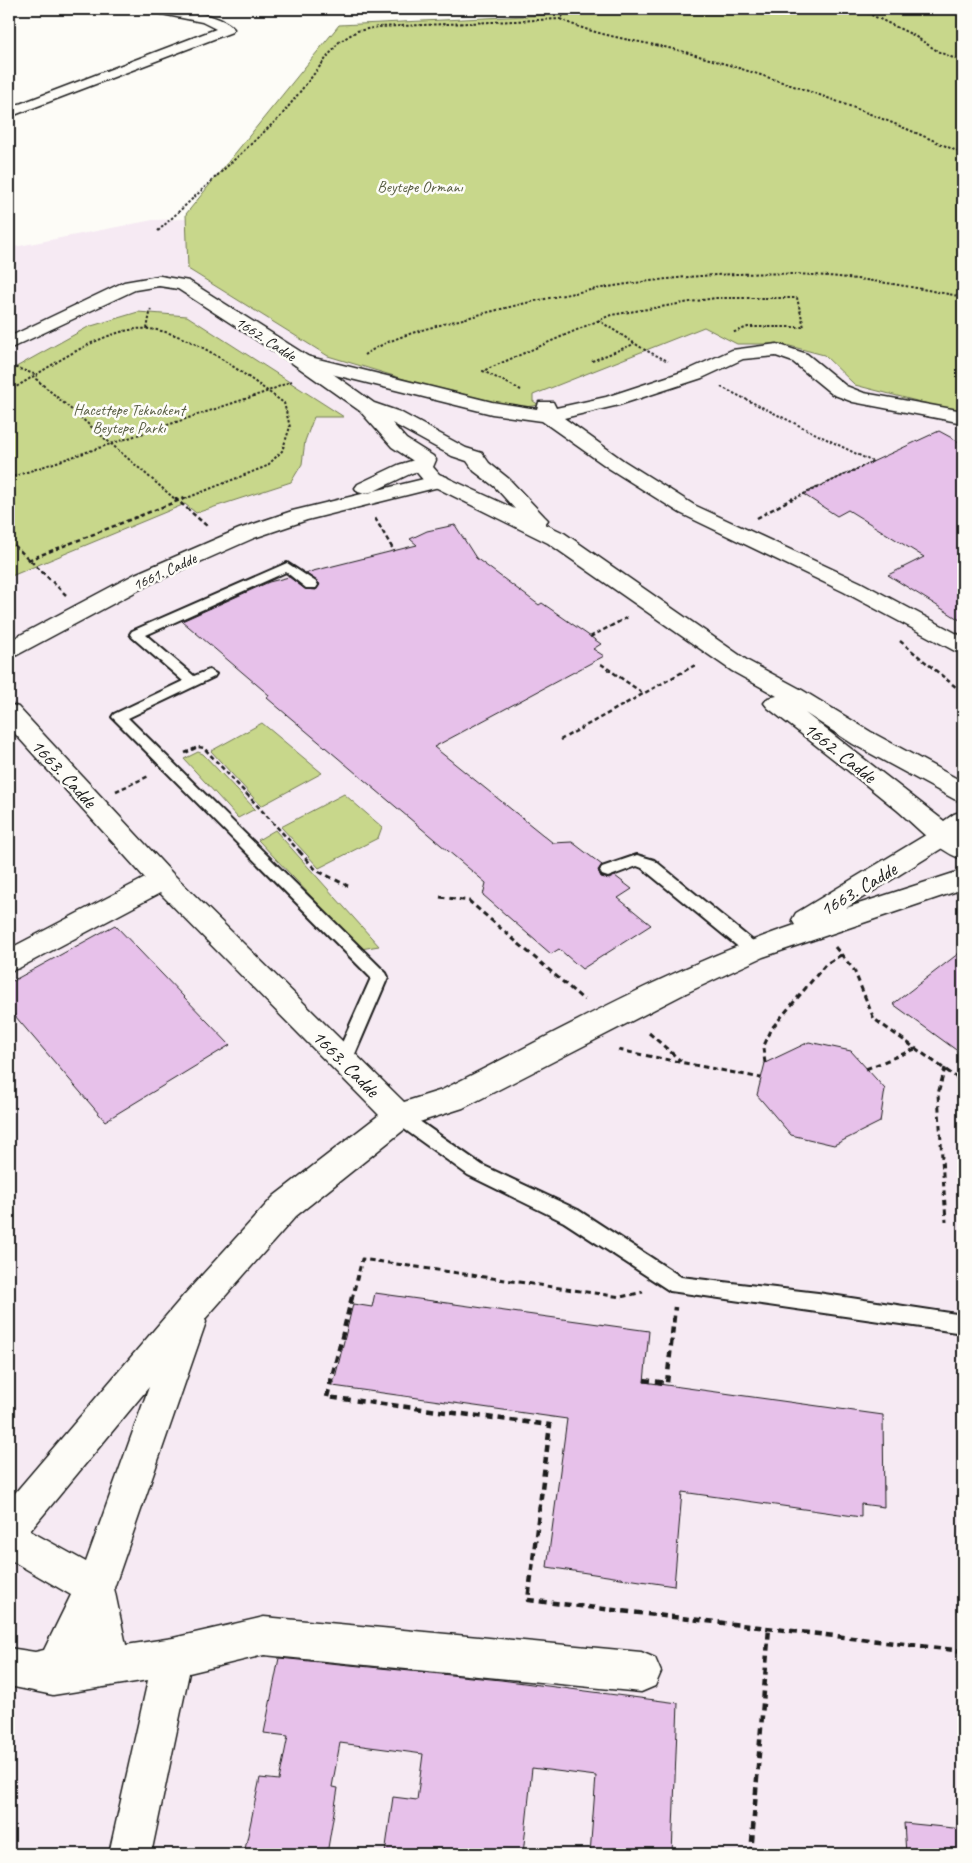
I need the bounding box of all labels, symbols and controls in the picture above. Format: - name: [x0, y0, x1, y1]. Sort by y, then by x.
- park label: Beytepe Ormanı: [377, 177, 464, 197]
- street label: 1662. Cadde: [231, 312, 301, 367]
- park label: Hacettepe Teknokent Beytepe Parkı: [73, 400, 188, 438]
- street label: 1661. Cadde: [129, 548, 201, 595]
- street label: 1662. Cadde: [798, 716, 882, 789]
- street label: 1663. Cadde: [25, 734, 103, 814]
- street label: 1663. Cadde: [815, 856, 902, 922]
- street label: 1663. Cadde: [307, 1024, 386, 1103]

